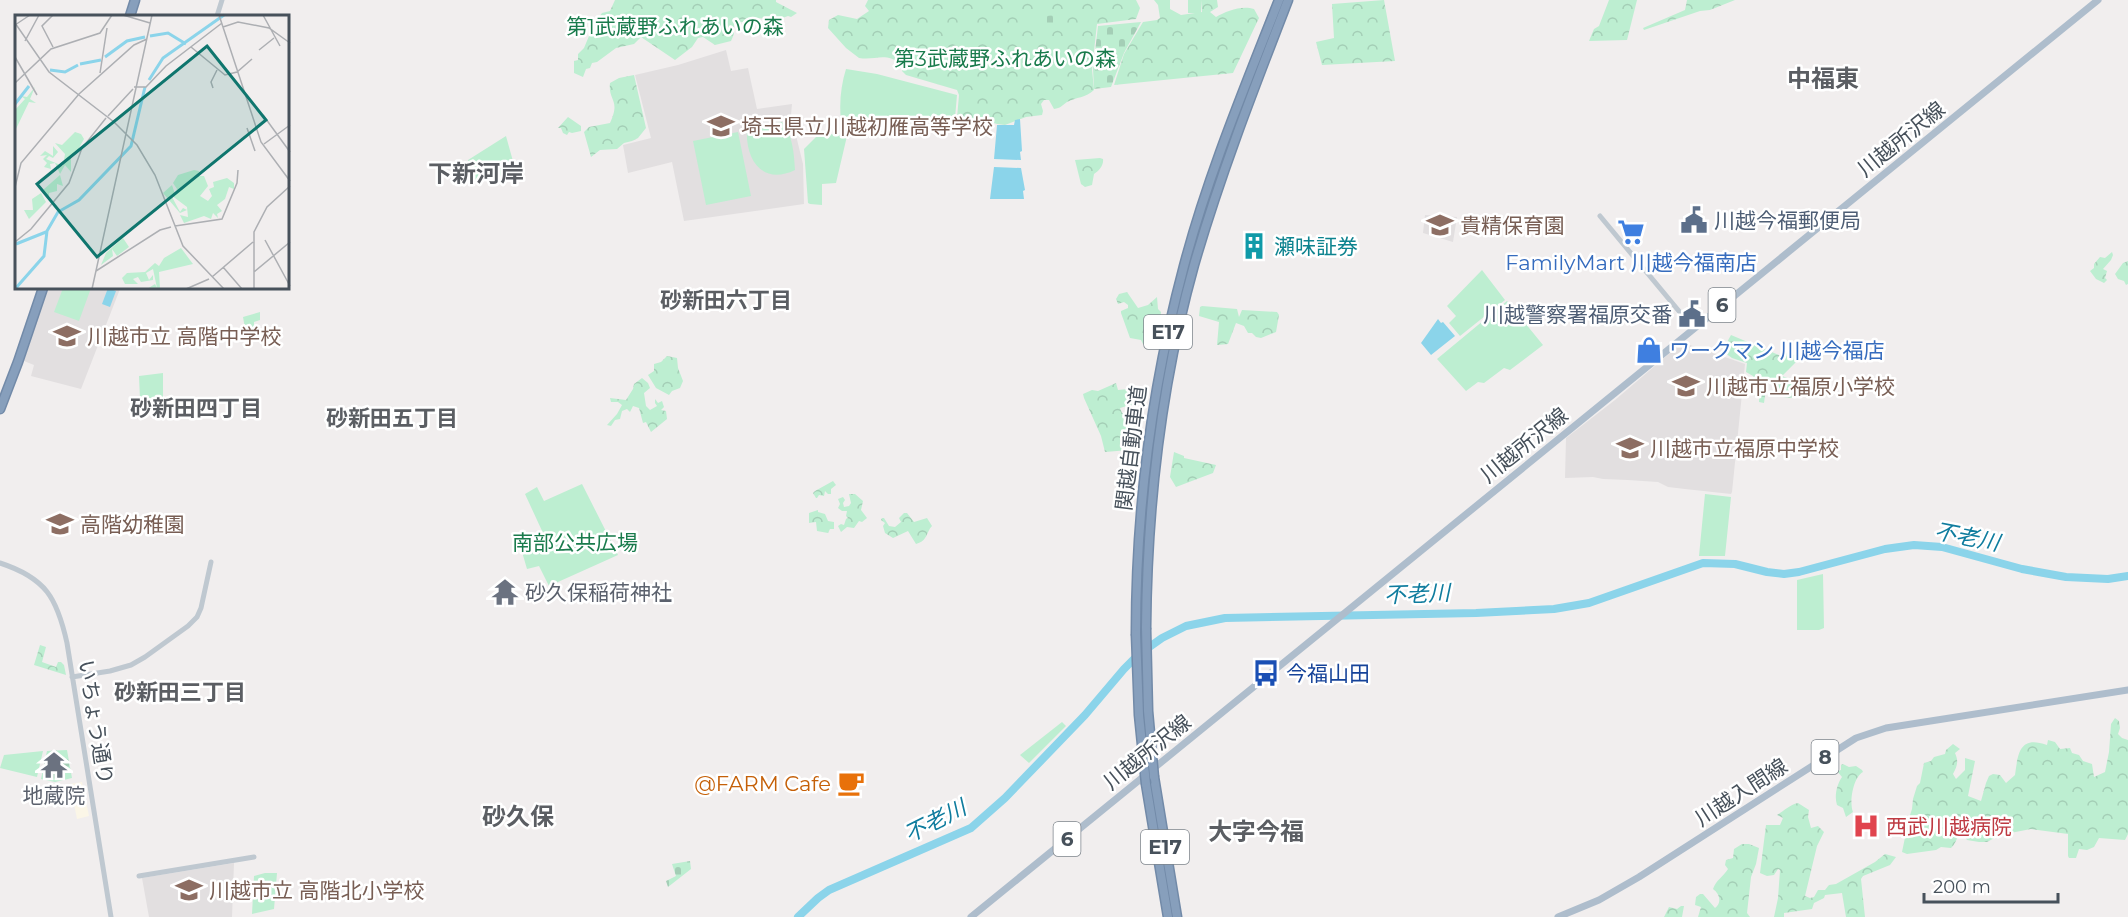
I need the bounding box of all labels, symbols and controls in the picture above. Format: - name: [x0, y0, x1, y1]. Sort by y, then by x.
- park label: 第1武蔵野ふれあいの森: [566, 14, 784, 39]
- inset map: [15, 15, 290, 290]
- park label: 第3武蔵野ふれあいの森: [894, 46, 1116, 71]
- district label: 中福東: [1787, 64, 1859, 93]
- street label: 川越所沢線: [1852, 96, 1950, 182]
- school or university icon: 埼玉県立川越初雁高等学校: [706, 111, 736, 141]
- place label: 埼玉県立川越初雁高等学校: [741, 114, 993, 139]
- district label: 下新河岸: [428, 159, 524, 188]
- public building icon: 川越今福郵便局: [1679, 205, 1709, 235]
- place label: 川越今福郵便局: [1714, 208, 1861, 233]
- school or university icon: 貴精保育園: [1425, 210, 1455, 240]
- place label: 貴精保育園: [1460, 213, 1565, 238]
- supermarket icon: FamilyMart 川越今福南店: [1616, 217, 1646, 247]
- building icon: 瀬味証券: [1239, 231, 1269, 261]
- place label: 瀬味証券: [1274, 234, 1358, 259]
- place label: FamilyMart 川越今福南店: [1505, 250, 1757, 275]
- district label: 砂新田六丁目: [660, 287, 792, 314]
- road number: 6: [1708, 288, 1736, 322]
- public building icon: 川越警察署福原交番: [1677, 299, 1707, 329]
- place label: 川越警察署福原交番: [1483, 302, 1672, 327]
- road number: E17: [1144, 315, 1192, 349]
- school or university icon: 川越市立 高階中学校: [52, 321, 82, 351]
- place label: 川越市立 高階中学校: [87, 324, 282, 349]
- shop icon: ワークマン 川越今福店: [1634, 335, 1664, 365]
- place label: ワークマン 川越今福店: [1669, 338, 1885, 363]
- school or university icon: 川越市立福原小学校: [1671, 371, 1701, 401]
- place label: 川越市立福原小学校: [1706, 374, 1895, 399]
- street label: 関越自動車道: [1111, 384, 1151, 512]
- district label: 砂新田四丁目: [130, 395, 262, 422]
- street label: 川越所沢線: [1475, 402, 1573, 488]
- district label: 砂新田五丁目: [326, 405, 458, 432]
- school or university icon: 川越市立福原中学校: [1615, 433, 1645, 463]
- place label: 川越市立福原中学校: [1650, 436, 1839, 461]
- school or university icon: 高階幼稚園: [45, 509, 75, 539]
- place label: 高階幼稚園: [80, 512, 185, 537]
- water label: 不老川: [1932, 517, 2004, 557]
- park label: 南部公共広場: [512, 530, 638, 555]
- temple icon: 砂久保稲荷神社: [490, 577, 520, 607]
- water label: 不老川: [1384, 579, 1452, 609]
- place label: 砂久保稲荷神社: [525, 580, 672, 605]
- street label: いちょう通り: [74, 658, 118, 786]
- bus stop icon: 今福山田: [1251, 658, 1281, 688]
- place label: 今福山田: [1286, 661, 1370, 686]
- district label: 砂新田三丁目: [114, 679, 246, 706]
- street label: 川越所沢線: [1098, 709, 1196, 795]
- road number: 8: [1812, 740, 1838, 774]
- temple icon: 地蔵院: [39, 750, 69, 780]
- street label: 川越入間線: [1690, 753, 1792, 831]
- cafe icon: @FARM Cafe: [836, 768, 866, 798]
- place label: @FARM Cafe: [694, 771, 831, 796]
- place label: 地蔵院: [23, 783, 86, 808]
- water label: 不老川: [899, 793, 972, 848]
- district label: 砂久保: [482, 802, 554, 831]
- hospital icon: 西武川越病院: [1851, 811, 1881, 841]
- place label: 西武川越病院: [1886, 814, 2012, 839]
- district label: 大字今福: [1208, 817, 1304, 846]
- road number: 6: [1054, 822, 1080, 856]
- road number: E17: [1141, 830, 1189, 864]
- scale bar: [1924, 866, 2058, 904]
- school or university icon: 川越市立 高階北小学校: [174, 875, 204, 905]
- text: 200 m: [1933, 876, 1991, 898]
- place label: 川越市立 高階北小学校: [209, 878, 425, 903]

